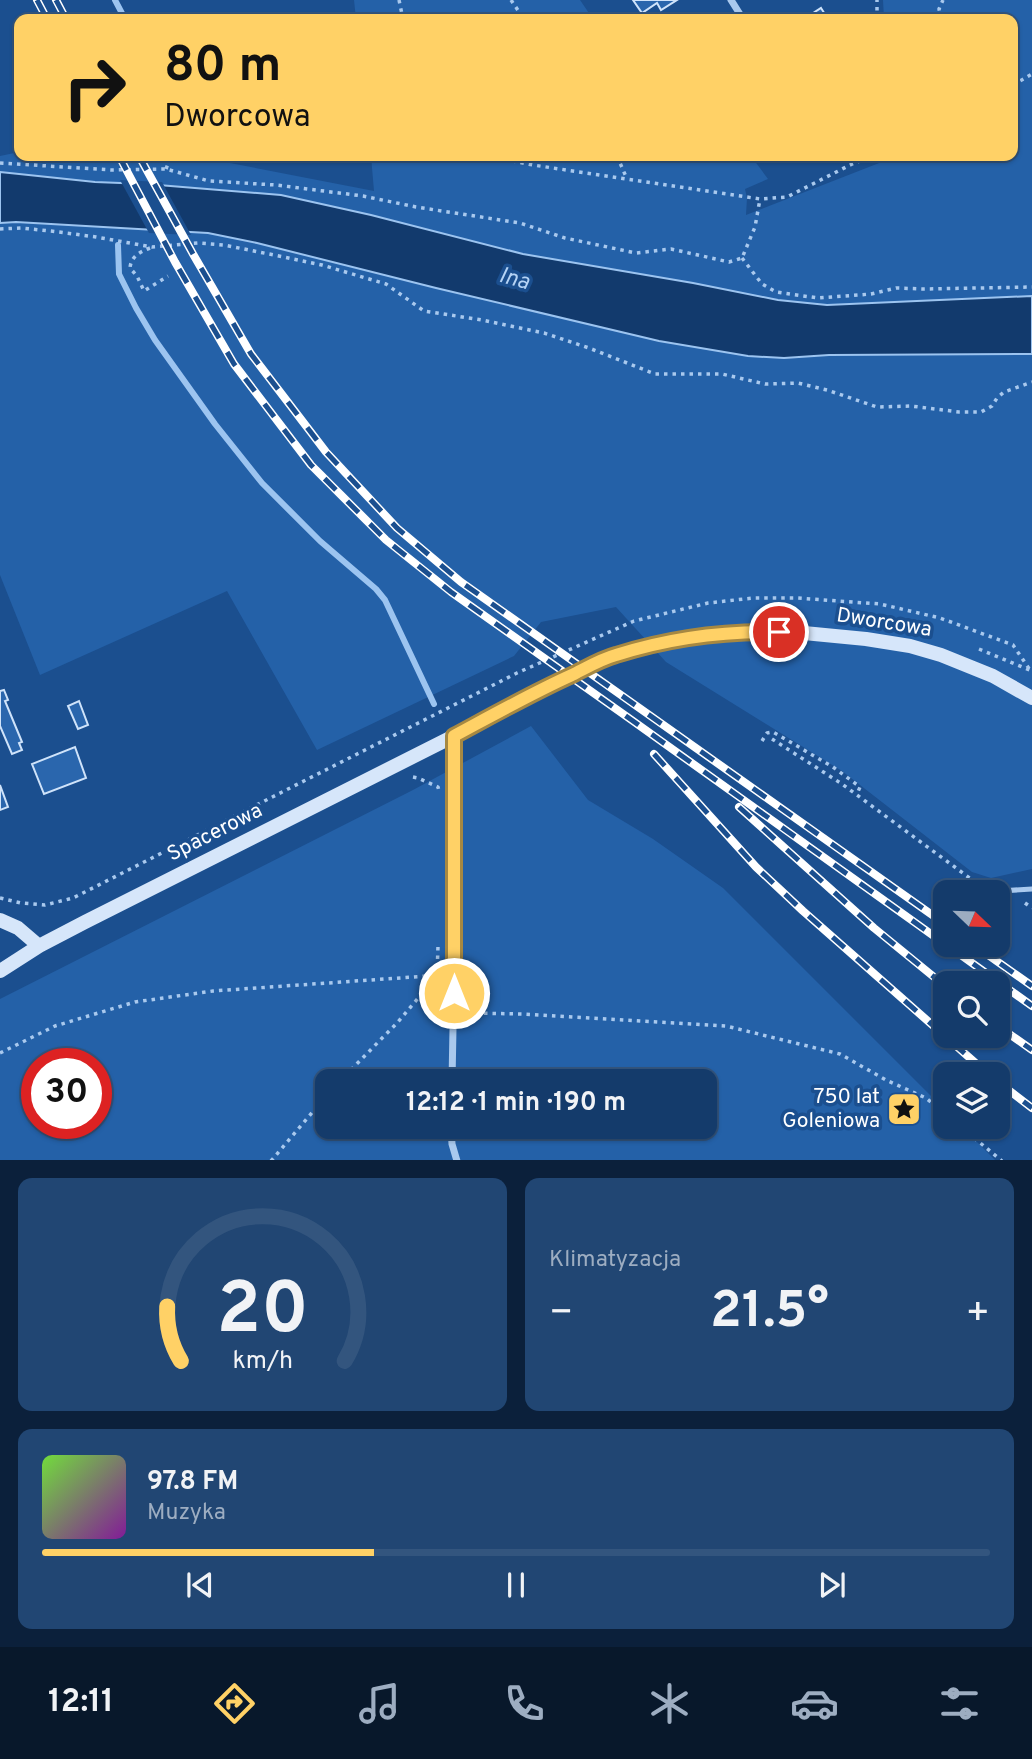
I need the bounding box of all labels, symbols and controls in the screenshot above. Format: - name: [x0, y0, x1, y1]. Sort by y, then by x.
- text: 80 m: [164, 37, 281, 99]
- icon: right: [49, 42, 140, 133]
- text: Dworcowa: [164, 98, 311, 138]
- water label: Ina: [496, 262, 533, 298]
- pin: [749, 602, 809, 662]
- street label: Dworcowa: [834, 602, 934, 644]
- icon: arrive: [760, 613, 798, 651]
- street label: Spacerowa: [163, 798, 267, 868]
- north arrow: [933, 880, 1010, 957]
- map controls: [933, 880, 1010, 1139]
- position arrow: [417, 956, 491, 1030]
- button: search: [933, 971, 1010, 1048]
- speed limit sign: 30: [21, 1048, 112, 1139]
- button: layers: [933, 1062, 1010, 1139]
- place label: 750 lat Goleniowa: [782, 1084, 880, 1135]
- text: 12:12 · 1 min · 190 m: [406, 1087, 626, 1120]
- place icon: 750 lat Goleniowa: [885, 1090, 923, 1128]
- text: Klimatyzacja: [549, 1246, 681, 1275]
- text: 20: [216, 1267, 309, 1359]
- text: 21.5°: [710, 1280, 829, 1346]
- text: −: [549, 1290, 574, 1339]
- text: +: [965, 1290, 990, 1339]
- text: km/h: [232, 1345, 293, 1377]
- text: 97.8 FM: [147, 1466, 238, 1499]
- text: Muzyka: [147, 1499, 226, 1528]
- icon: previous: [181, 1566, 219, 1604]
- icon: pause: [497, 1566, 535, 1604]
- icon: next: [813, 1566, 851, 1604]
- icon: directions: [210, 1679, 259, 1728]
- icon: music: [355, 1679, 404, 1728]
- icon: phone: [500, 1679, 549, 1728]
- icon: climate: [645, 1679, 694, 1728]
- icon: car: [790, 1679, 839, 1728]
- icon: filters: [935, 1679, 984, 1728]
- text: 12:11: [48, 1683, 114, 1723]

